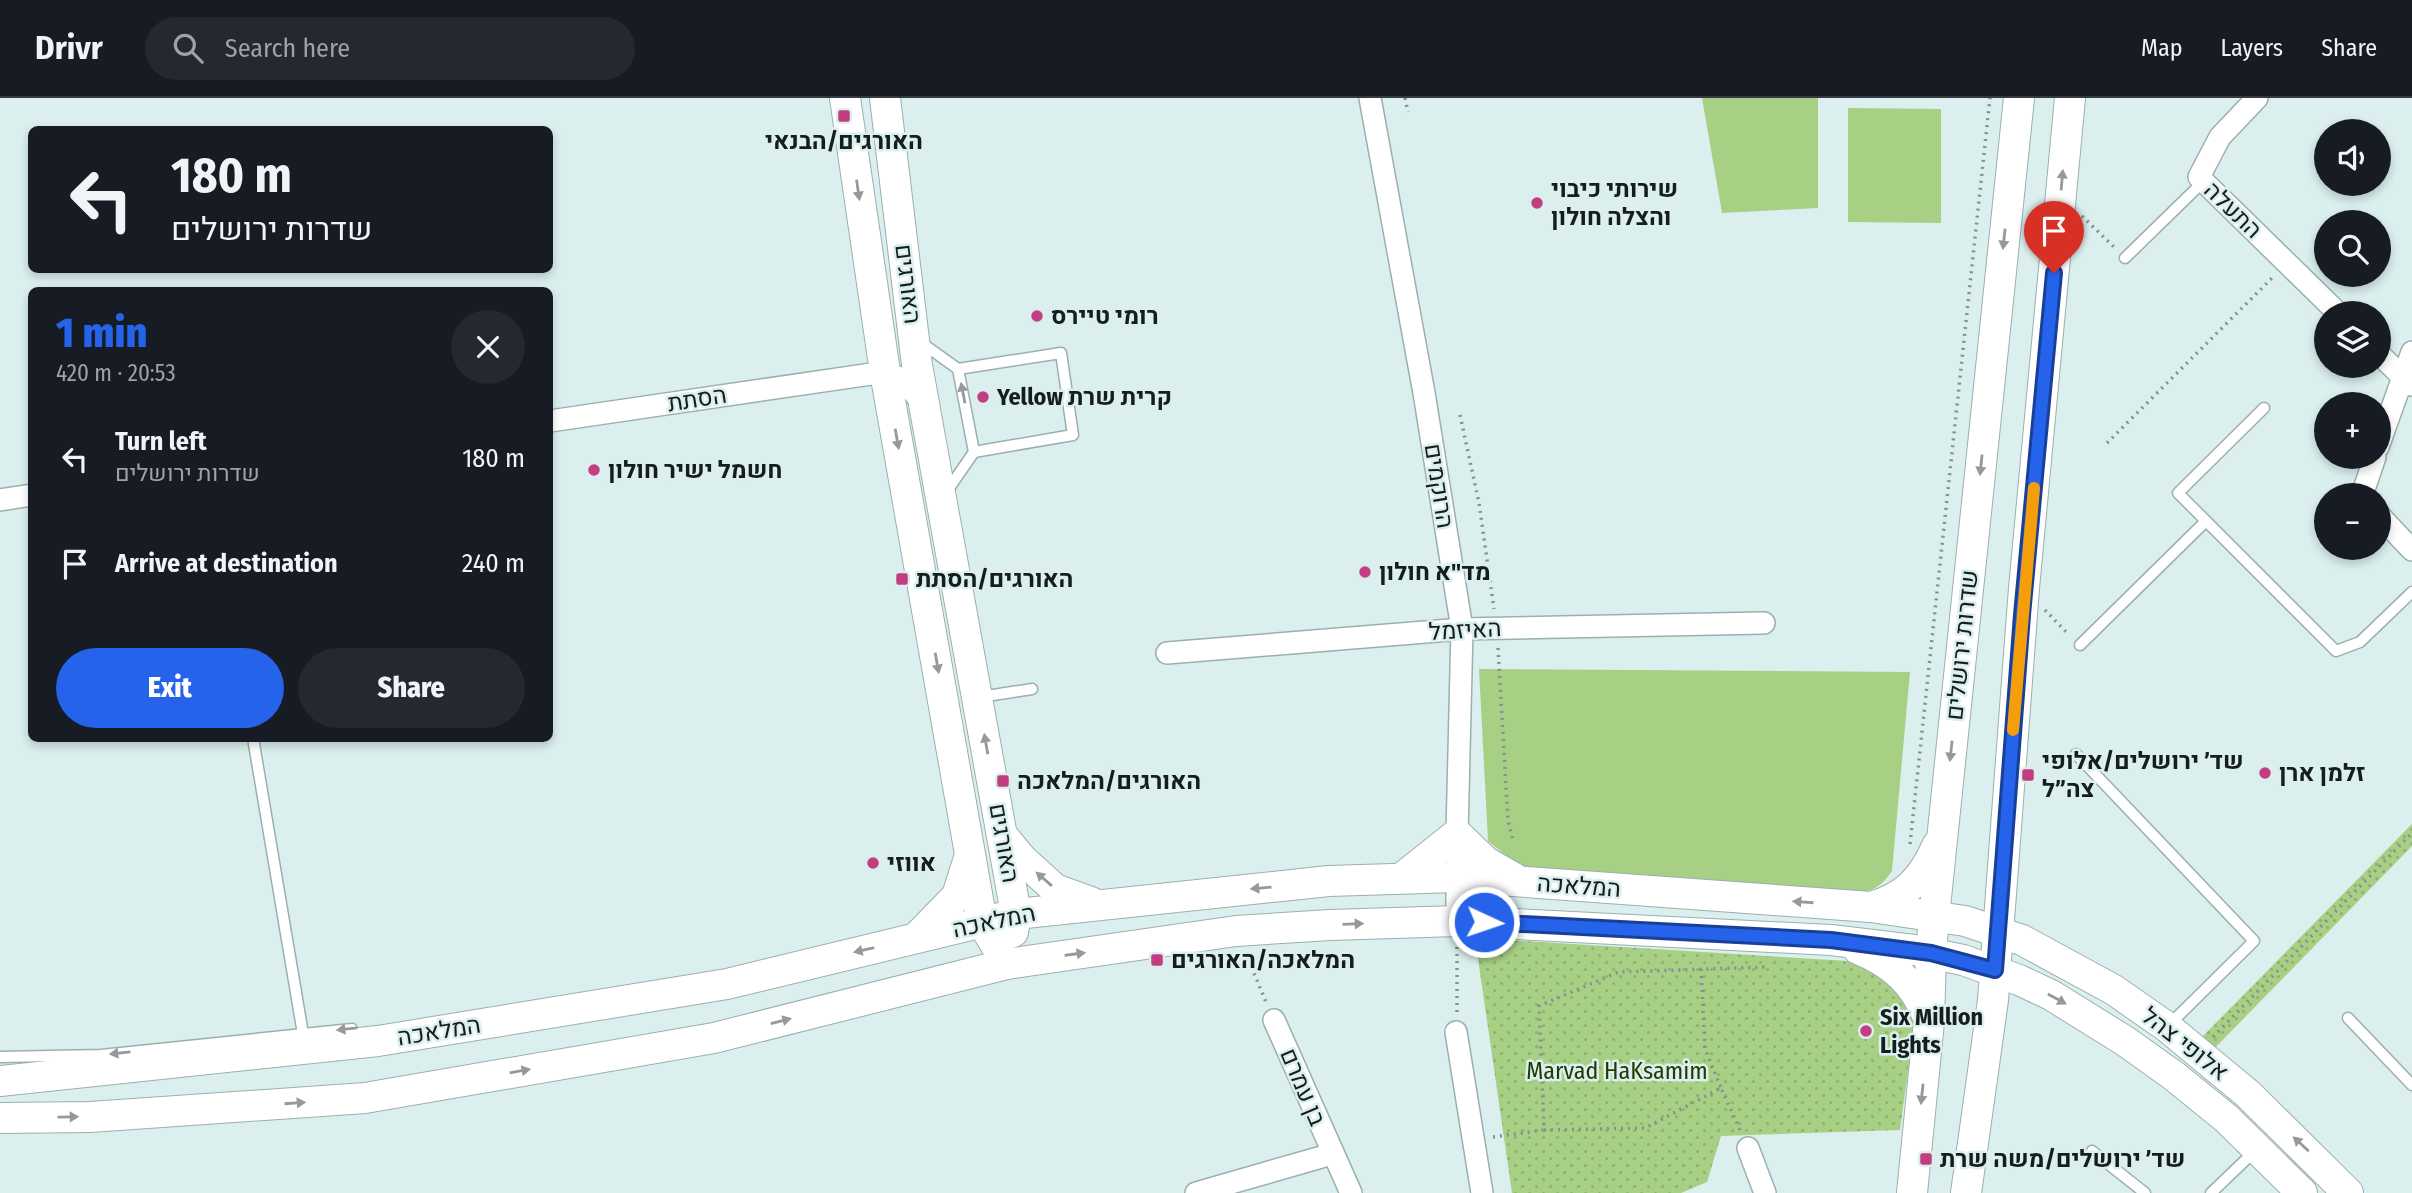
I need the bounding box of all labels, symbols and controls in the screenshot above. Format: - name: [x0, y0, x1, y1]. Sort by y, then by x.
- search box: [145, 17, 635, 80]
- text: Drivr: [35, 28, 103, 68]
- icon: search: [169, 29, 207, 67]
- text: Search here: [225, 33, 350, 64]
- text: Map: [2141, 34, 2183, 62]
- text: Layers: [2221, 34, 2283, 62]
- text: Share: [2321, 34, 2377, 62]
- marker: האורגים/הבנאי: [836, 108, 852, 124]
- map controls: [2314, 119, 2391, 560]
- button: sound: [2314, 119, 2391, 196]
- place label: האורגים/הבנאי: [765, 127, 923, 155]
- text: 180 m: [171, 146, 292, 205]
- icon: left: [56, 154, 147, 245]
- one-way arrow: [2057, 169, 2068, 191]
- place label: שירותי כיבוי והצלה חולון: [1551, 175, 1678, 231]
- street label: התעלה: [2198, 176, 2268, 244]
- one-way arrow: [853, 179, 864, 201]
- marker: שירותי כיבוי והצלה חולון: [1529, 195, 1545, 211]
- pin: [2024, 201, 2084, 273]
- text: שדרות ירושלים: [171, 210, 372, 248]
- button: search: [2314, 210, 2391, 287]
- icon: arrive: [2035, 212, 2073, 250]
- one-way arrow: [1998, 228, 2009, 250]
- street label: האורגים: [889, 243, 927, 325]
- button: layers: [2314, 301, 2391, 378]
- place label: רומי טיירס: [1051, 302, 1159, 330]
- text: 1 min: [56, 308, 147, 358]
- marker: רומי טיירס: [1029, 308, 1045, 324]
- button: close: [451, 310, 525, 384]
- text: 420 m · 20:53: [56, 359, 176, 387]
- street label: הסתת: [665, 381, 729, 417]
- one-way arrow: [957, 382, 968, 404]
- place label: Yellow קרית שרת: [996, 383, 1172, 411]
- marker: Yellow קרית שרת: [975, 389, 991, 405]
- button: +: [2314, 392, 2391, 469]
- text: Turn left: [115, 426, 207, 457]
- one-way arrow: [892, 428, 903, 450]
- icon: left: [56, 440, 94, 478]
- street label: הרוקמים: [1418, 442, 1460, 530]
- text: 180 m: [462, 443, 525, 474]
- one-way arrow: [1975, 455, 1986, 477]
- place label: חשמל ישיר חולון: [608, 456, 782, 484]
- text: שדרות ירושלים: [115, 459, 260, 487]
- marker: חשמל ישיר חולון: [586, 462, 602, 478]
- button: −: [2314, 483, 2391, 560]
- icon: arrive: [56, 545, 94, 583]
- text: Arrive at destination: [115, 548, 338, 579]
- text: 240 m: [462, 548, 525, 579]
- place label: מד"א חולון: [1379, 558, 1491, 586]
- marker: מד"א חולון: [1357, 564, 1373, 580]
- place label: האורגים/הסתת: [916, 565, 1074, 593]
- street label: שדרות ירושלים: [1940, 568, 1984, 722]
- marker: האורגים/הסתת: [894, 571, 910, 587]
- street label: האיזמל: [1428, 614, 1502, 646]
- button: Exit: [56, 648, 284, 728]
- button: Share: [298, 648, 525, 728]
- one-way arrow: [932, 652, 943, 674]
- one-way arrow: [980, 733, 991, 755]
- one-way arrow: [1945, 740, 1956, 762]
- place label: שד׳ ירושלים/אלופי צה״ל: [2042, 747, 2244, 803]
- place label: זלמן ארן: [2279, 759, 2365, 787]
- marker: זלמן ארן: [2257, 765, 2273, 781]
- place label: האורגים/המלאכה: [1017, 767, 1201, 795]
- marker: שד׳ ירושלים/אלופי צה״ל: [2020, 767, 2036, 783]
- marker: האורגים/המלאכה: [995, 773, 1011, 789]
- street label: האורגים: [983, 801, 1025, 885]
- place label: אווזי: [887, 849, 936, 877]
- marker: אווזי: [865, 855, 881, 871]
- street label: המלאכה: [1536, 869, 1622, 903]
- one-way arrow: [1035, 872, 1052, 887]
- one-way arrow: [1250, 883, 1272, 894]
- position arrow: [1447, 885, 1521, 959]
- one-way arrow: [1792, 896, 1814, 907]
- street label: המלאכה: [950, 899, 1038, 943]
- one-way arrow: [1343, 919, 1365, 930]
- one-way arrow: [853, 945, 875, 956]
- place label: המלאכה/האורגים: [1171, 946, 1355, 974]
- one-way arrow: [1064, 948, 1086, 959]
- marker: המלאכה/האורגים: [1149, 952, 1165, 968]
- one-way arrow: [2047, 993, 2067, 1005]
- street label: אלופי צהל: [2136, 1001, 2234, 1087]
- place label: Six Million Lights: [1880, 1003, 1983, 1059]
- street label: המלאכה: [395, 1011, 483, 1051]
- one-way arrow: [770, 1015, 792, 1026]
- marker: Six Million Lights: [1858, 1023, 1874, 1039]
- one-way arrow: [335, 1024, 357, 1035]
- street label: בן עמרם: [1274, 1044, 1332, 1130]
- one-way arrow: [109, 1048, 131, 1059]
- park label: Marvad HaKsamim: [1526, 1057, 1708, 1085]
- one-way arrow: [509, 1065, 531, 1076]
- one-way arrow: [1916, 1083, 1927, 1105]
- one-way arrow: [284, 1097, 306, 1108]
- one-way arrow: [57, 1111, 79, 1123]
- one-way arrow: [2292, 1136, 2309, 1153]
- place label: שד׳ ירושלים/משה שרת: [1940, 1145, 2185, 1173]
- marker: שד׳ ירושלים/משה שרת: [1918, 1151, 1934, 1167]

